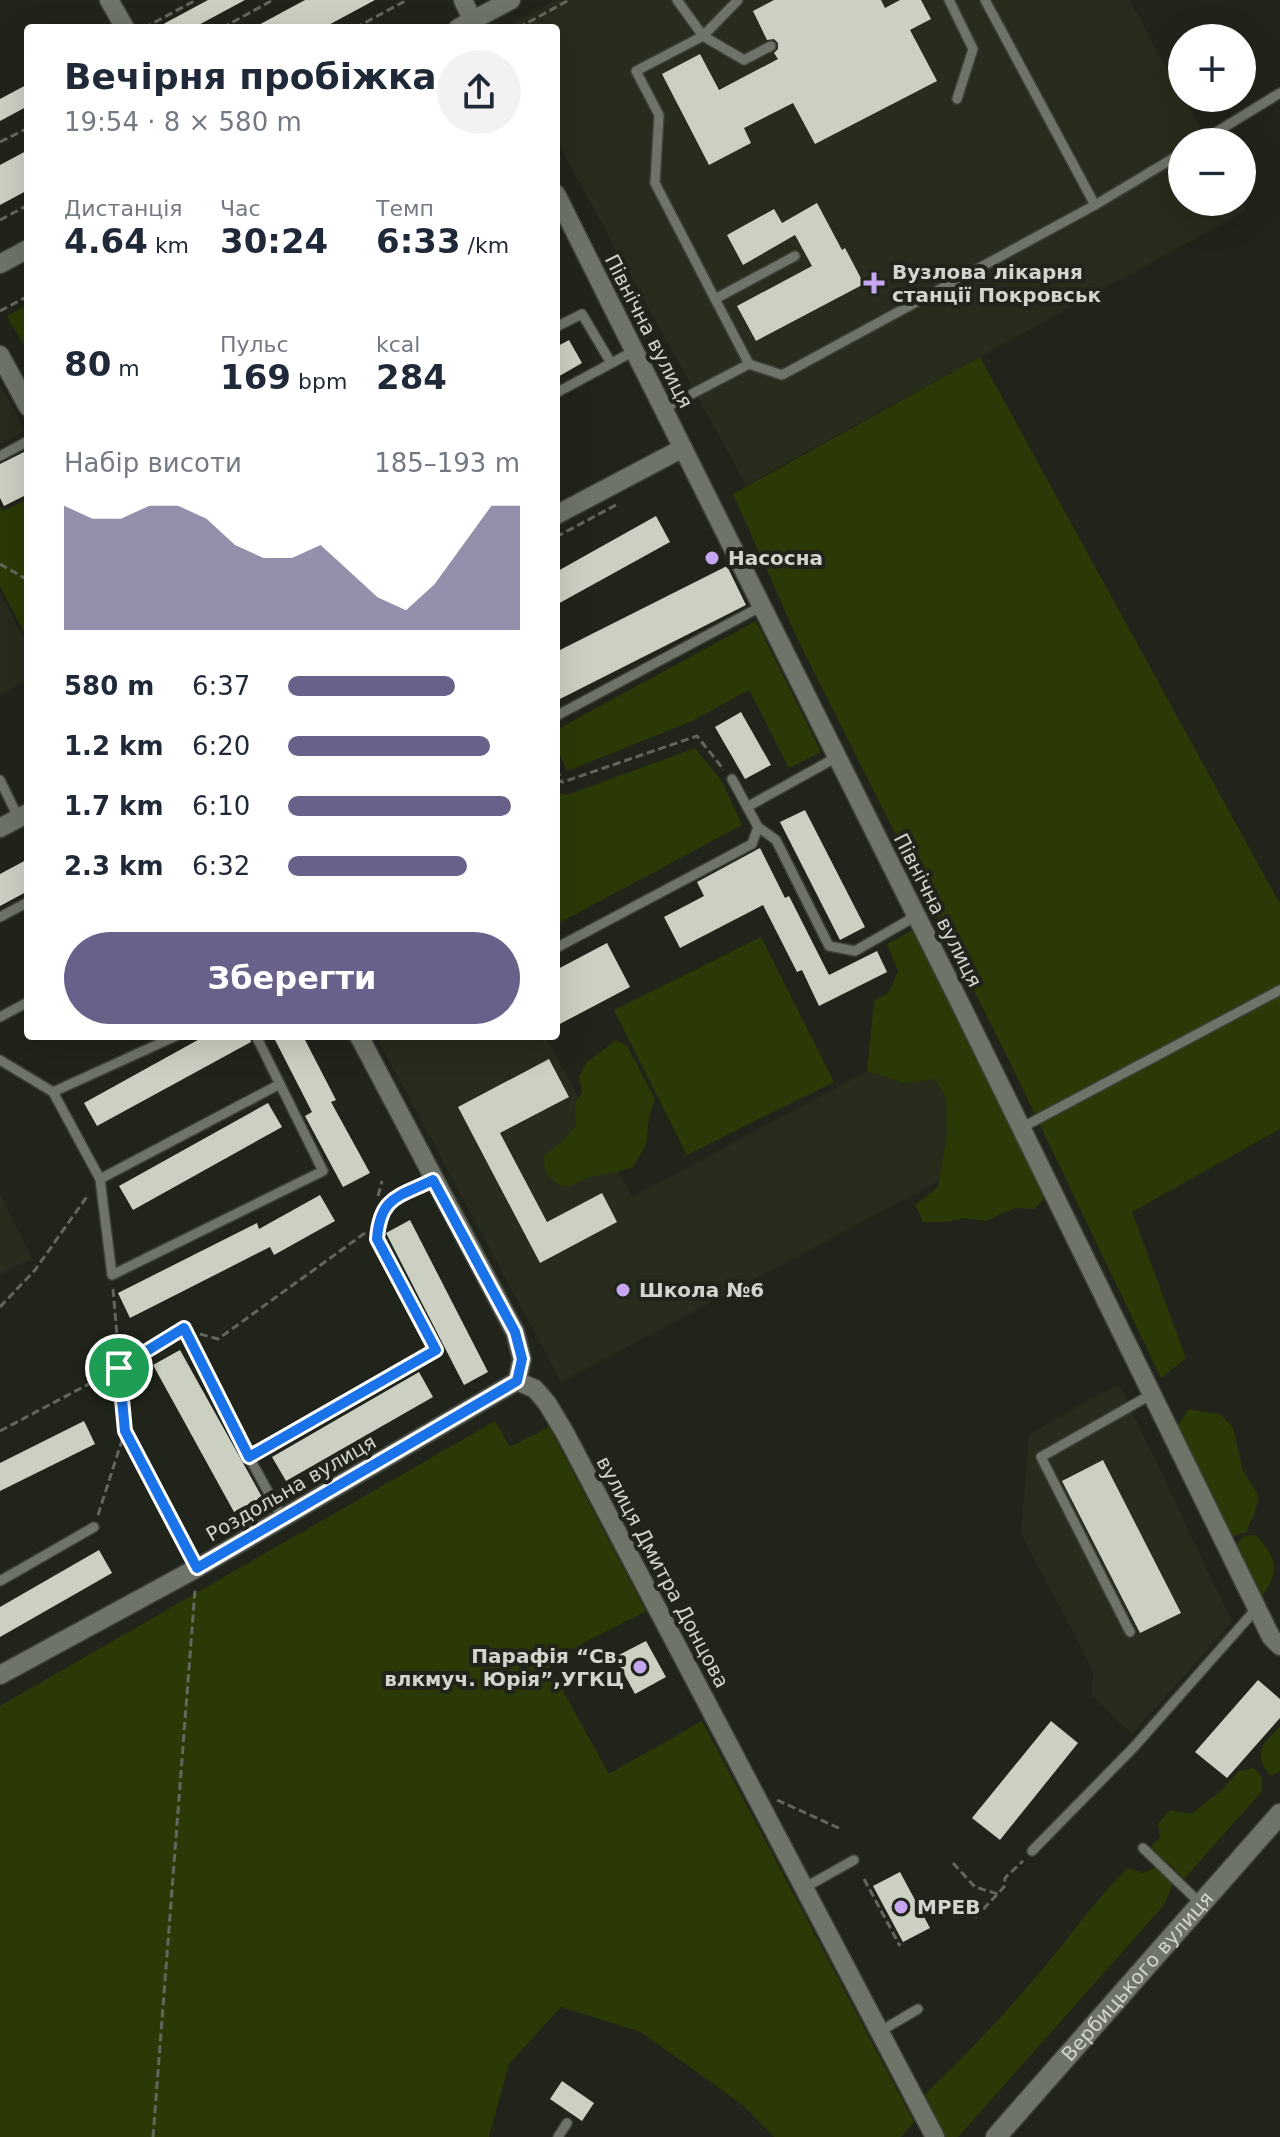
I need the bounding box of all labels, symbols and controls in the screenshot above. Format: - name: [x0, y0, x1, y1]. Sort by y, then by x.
- map controls: [1168, 24, 1256, 216]
- button: +: [1168, 24, 1256, 112]
- button: share: [437, 50, 521, 134]
- text: Вечірня пробіжка: [64, 56, 437, 97]
- text: 19:54 · 8 × 580 m: [64, 107, 302, 137]
- button: −: [1168, 128, 1256, 216]
- text: Дистанція: [64, 196, 183, 221]
- text: Час: [220, 196, 261, 221]
- text: Темп: [376, 196, 434, 221]
- text: 4.64: [64, 221, 148, 261]
- text: 30:24: [220, 221, 328, 261]
- text: 6:33: [376, 221, 461, 261]
- text: km: [148, 233, 189, 258]
- text: /km: [461, 233, 509, 258]
- street label: Північна вулиця: [600, 250, 698, 412]
- place label: Вузлова лікарня станції Покровськ: [892, 260, 1102, 307]
- marker: Вузлова лікарня станції Покровськ: [863, 272, 885, 294]
- text: Пульс: [220, 332, 289, 357]
- text: kcal: [376, 332, 420, 357]
- text: 80: [64, 344, 111, 384]
- text: m: [111, 356, 140, 381]
- text: 169: [220, 357, 291, 397]
- text: 284: [376, 357, 447, 397]
- text: bpm: [291, 369, 347, 394]
- text: Набір висоти: [64, 448, 242, 478]
- text: 185–193 m: [374, 448, 520, 478]
- place label: Насосна: [728, 546, 823, 570]
- marker: Насосна: [703, 549, 721, 567]
- text: 580 m: [64, 671, 154, 701]
- text: 6:37: [192, 671, 250, 701]
- text: 1.2 km: [64, 731, 164, 761]
- text: 6:20: [192, 731, 250, 761]
- text: 1.7 km: [64, 791, 164, 821]
- text: 6:10: [192, 791, 250, 821]
- street label: Північна вулиця: [889, 829, 987, 991]
- text: 2.3 km: [64, 851, 164, 881]
- text: 6:32: [192, 851, 250, 881]
- button: Зберегти: [64, 932, 520, 1024]
- place label: Школа №6: [639, 1278, 764, 1302]
- marker: Школа №6: [614, 1281, 632, 1299]
- pin: [85, 1334, 153, 1402]
- icon: arrive: [97, 1346, 141, 1390]
- street label: Роздольна вулиця: [202, 1430, 380, 1546]
- street label: вулиця Дмитра Донцова: [592, 1452, 734, 1692]
- place label: Парафія “Св. влкмуч. Юрія”,УГКЦ: [384, 1644, 624, 1691]
- marker: Парафія “Св. влкмуч. Юрія”,УГКЦ: [631, 1658, 649, 1676]
- street label: Вербицького вулиця: [1056, 1886, 1218, 2066]
- place label: МРЕВ: [917, 1895, 980, 1919]
- marker: МРЕВ: [892, 1898, 910, 1916]

